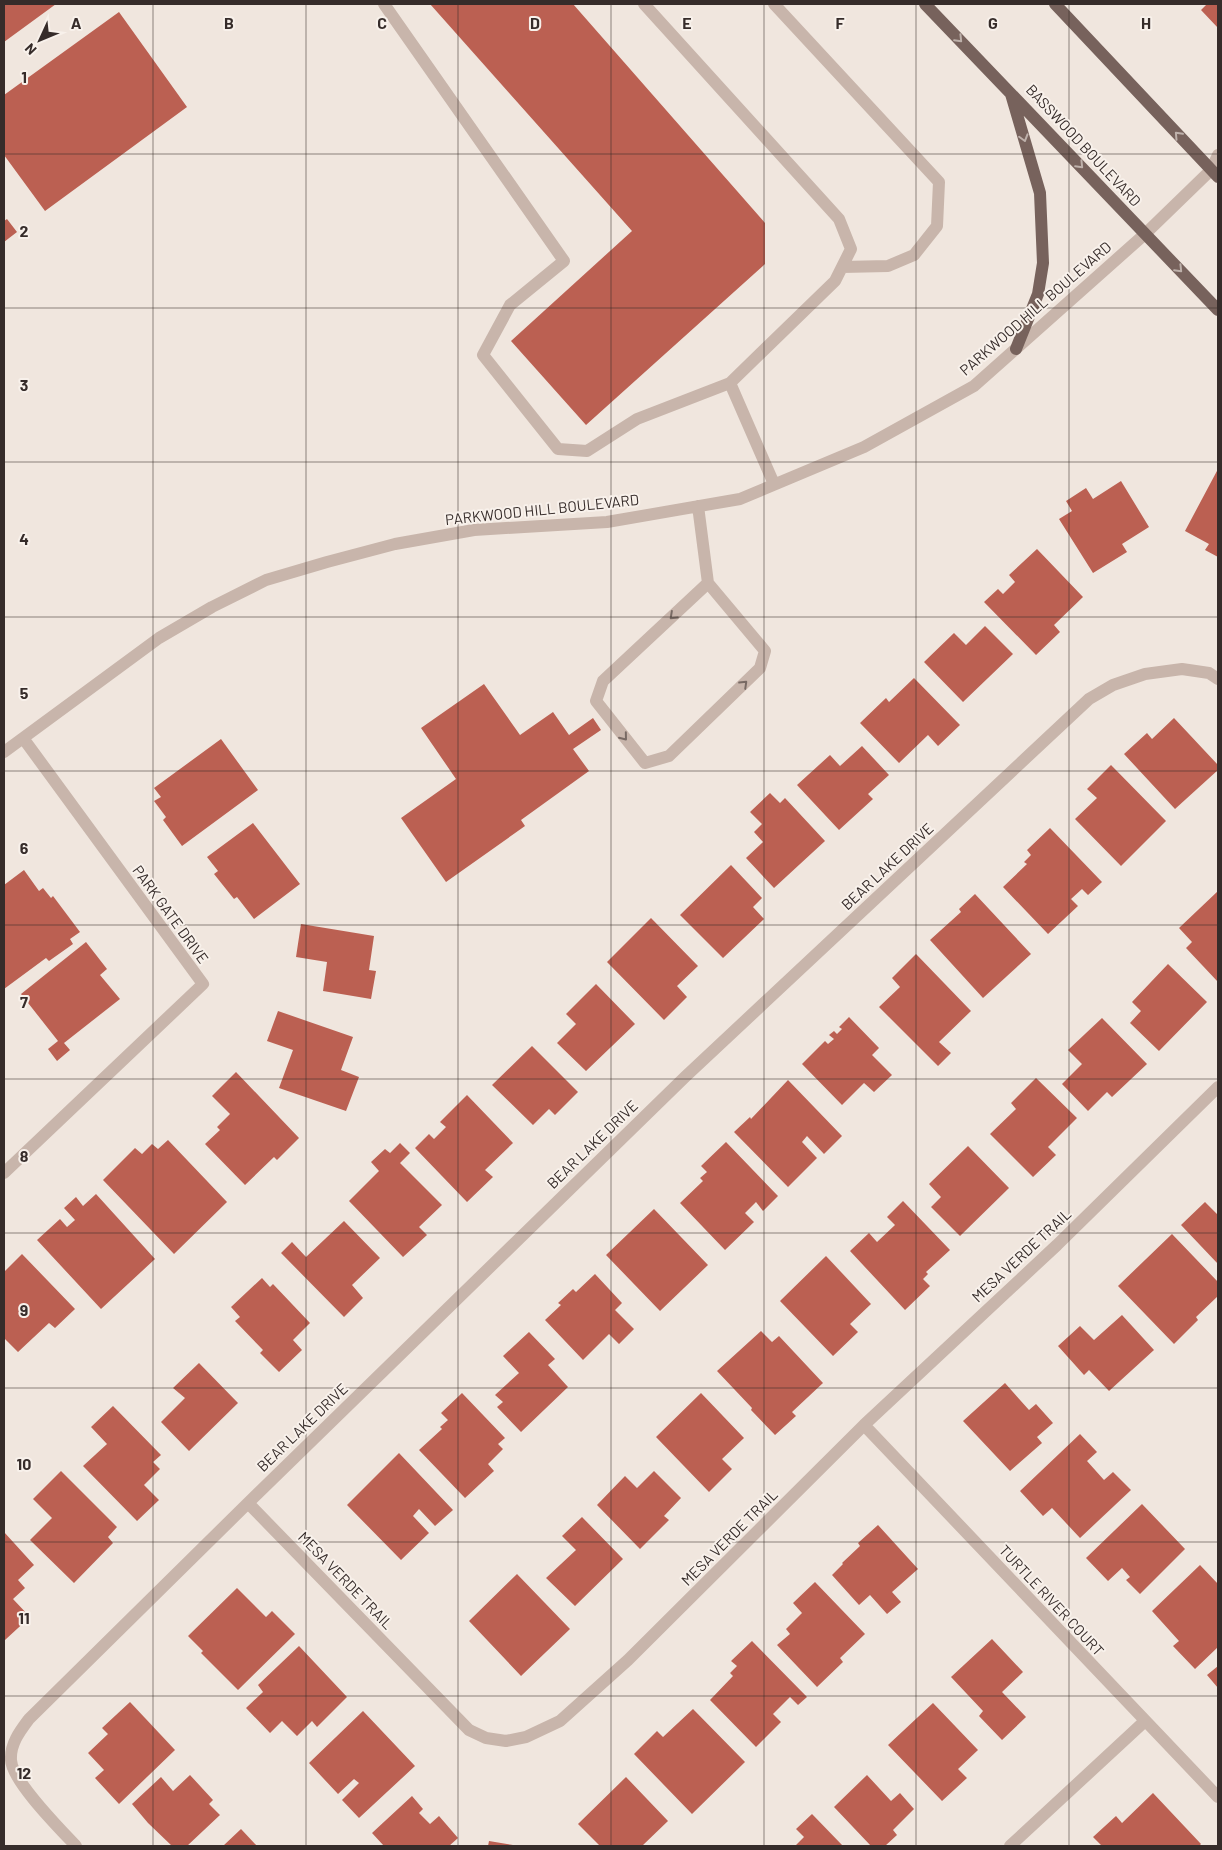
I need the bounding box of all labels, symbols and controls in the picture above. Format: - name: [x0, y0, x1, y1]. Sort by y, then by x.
- text: A: [71, 13, 82, 32]
- text: B: [224, 13, 234, 32]
- text: C: [377, 13, 387, 32]
- text: D: [530, 13, 540, 32]
- text: E: [682, 13, 692, 32]
- text: F: [836, 13, 845, 32]
- text: G: [988, 13, 998, 32]
- text: H: [1141, 13, 1151, 32]
- north arrow: [15, 15, 65, 65]
- one-way arrow: [953, 33, 962, 42]
- text: N: [21, 40, 40, 59]
- text: 1: [21, 67, 27, 86]
- street label: BASSWOOD BOULEVARD: [1023, 80, 1145, 210]
- one-way arrow: [1175, 131, 1184, 140]
- one-way arrow: [1019, 134, 1029, 142]
- one-way arrow: [1074, 159, 1083, 168]
- text: 2: [20, 221, 29, 240]
- street label: PARKWOOD HILL BOULEVARD: [956, 237, 1114, 379]
- one-way arrow: [1173, 263, 1182, 272]
- text: 3: [20, 375, 28, 394]
- street label: PARKWOOD HILL BOULEVARD: [444, 490, 640, 528]
- text: 4: [19, 529, 29, 548]
- one-way arrow: [669, 610, 678, 619]
- one-way arrow: [738, 681, 747, 690]
- text: 5: [20, 683, 29, 702]
- one-way arrow: [619, 731, 627, 740]
- street label: BEAR LAKE DRIVE: [837, 819, 937, 913]
- text: 6: [20, 838, 29, 857]
- street label: PARK GATE DRIVE: [129, 861, 213, 967]
- text: 7: [20, 992, 28, 1011]
- street label: BEAR LAKE DRIVE: [543, 1096, 641, 1192]
- text: 8: [20, 1146, 29, 1165]
- street label: MESA VERDE TRAIL: [968, 1205, 1074, 1305]
- text: 9: [20, 1300, 28, 1319]
- street label: BEAR LAKE DRIVE: [253, 1379, 351, 1475]
- text: 10: [17, 1454, 31, 1473]
- street label: MESA VERDE TRAIL: [677, 1485, 781, 1589]
- street label: MESA VERDE TRAIL: [295, 1527, 397, 1633]
- street label: TURTLE RIVER COURT: [996, 1541, 1108, 1659]
- text: 11: [18, 1608, 30, 1627]
- text: 12: [17, 1763, 31, 1782]

